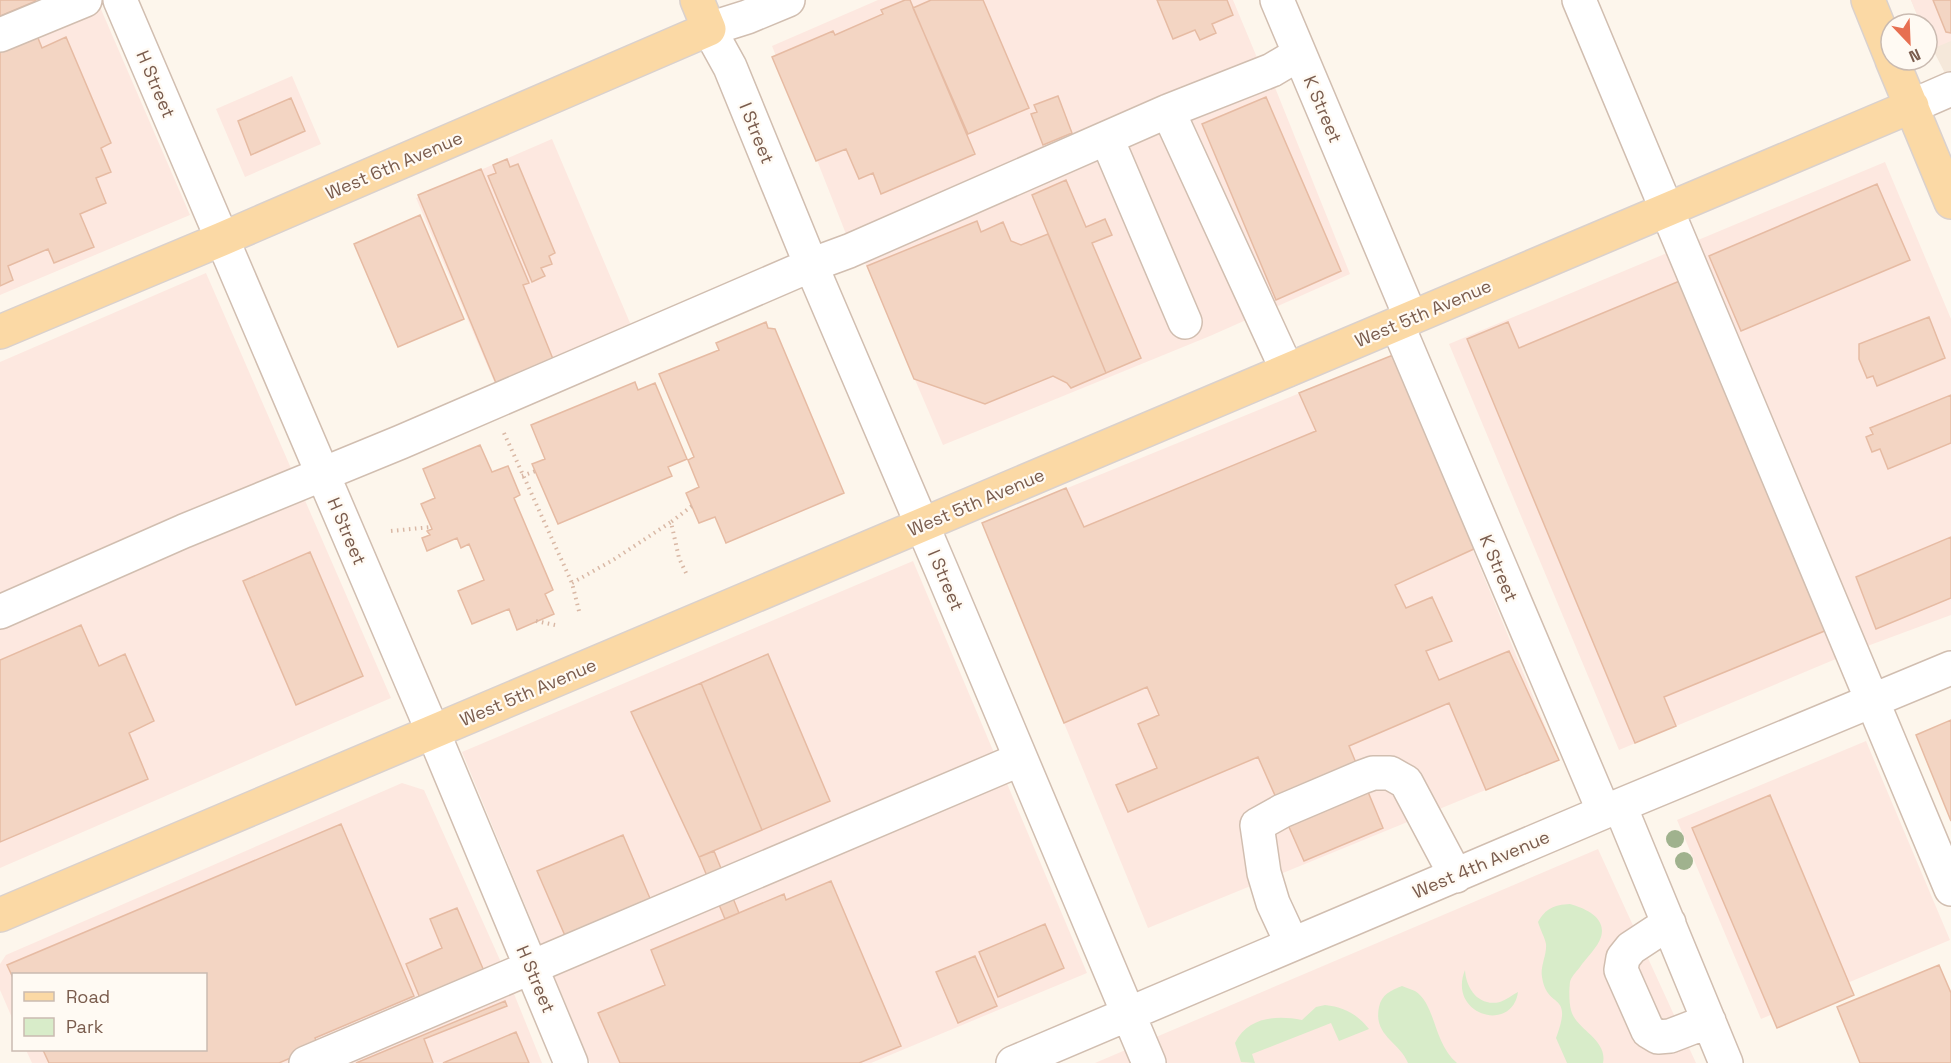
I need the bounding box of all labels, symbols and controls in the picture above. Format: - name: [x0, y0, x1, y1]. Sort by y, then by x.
- north arrow: [1879, 12, 1939, 72]
- text: N: [1906, 44, 1924, 67]
- street label: H Street: [131, 47, 181, 121]
- street label: K Street: [1299, 72, 1347, 146]
- street label: I Street: [734, 99, 780, 167]
- street label: West 6th Avenue: [322, 126, 466, 204]
- street label: West 5th Avenue: [1351, 274, 1495, 352]
- street label: West 5th Avenue: [904, 463, 1048, 541]
- street label: H Street: [322, 494, 372, 568]
- street label: K Street: [1475, 531, 1523, 605]
- street label: I Street: [923, 546, 969, 614]
- street label: West 5th Avenue: [456, 653, 600, 731]
- street label: West 4th Avenue: [1409, 825, 1553, 903]
- street label: H Street: [511, 942, 561, 1016]
- legend: [12, 973, 207, 1051]
- text: Road: [66, 985, 110, 1008]
- text: Park: [66, 1015, 104, 1038]

